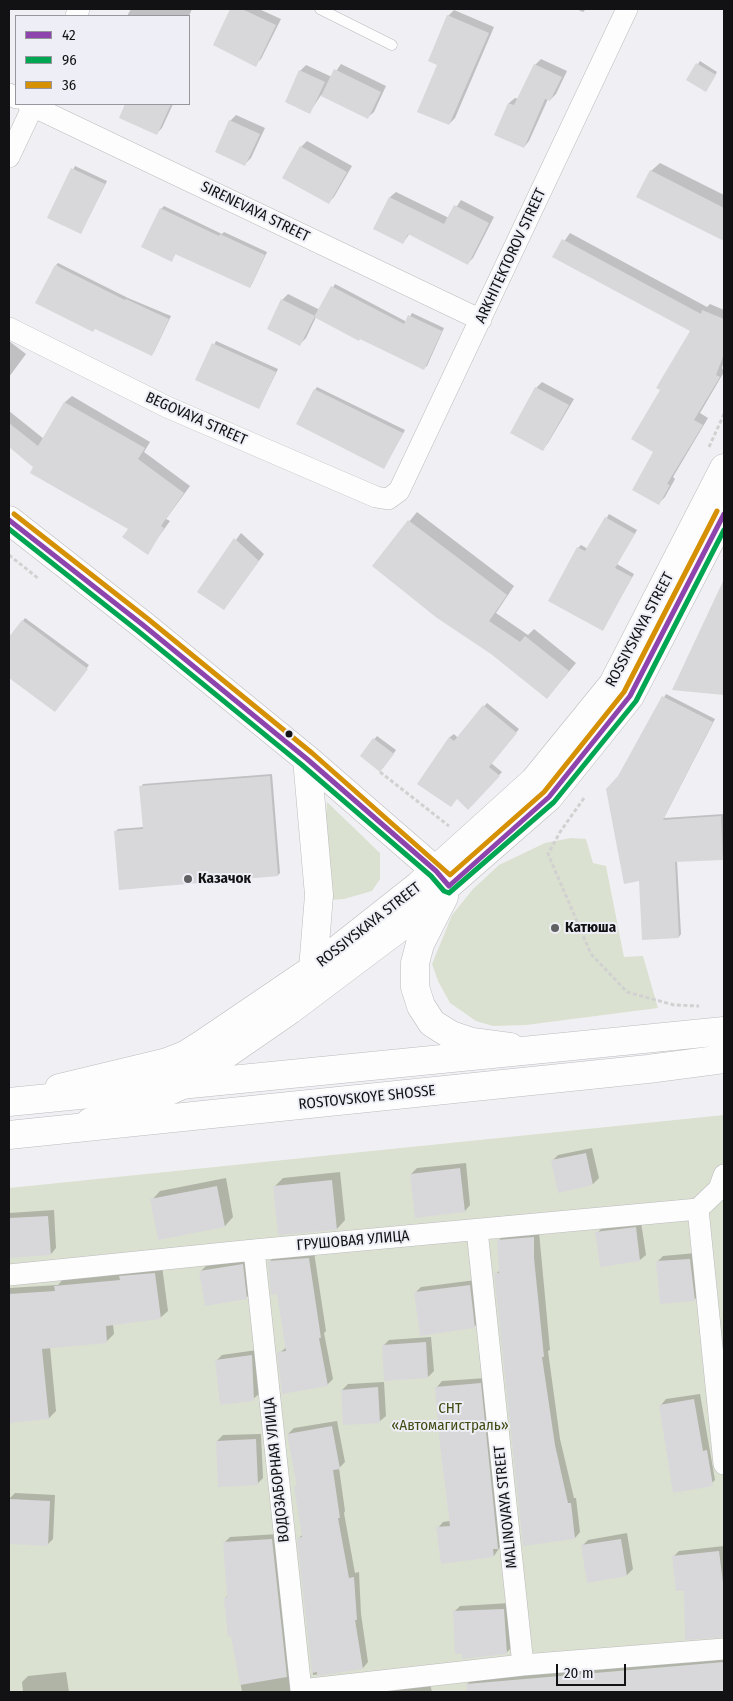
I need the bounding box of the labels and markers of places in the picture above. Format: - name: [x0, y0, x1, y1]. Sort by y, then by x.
- unlabelled marker: [284, 729, 294, 739]
- place label: Казачок: [198, 870, 251, 888]
- marker: Казачок: [182, 873, 194, 885]
- place label: Катюша: [565, 919, 616, 937]
- marker: Катюша: [549, 922, 561, 934]

